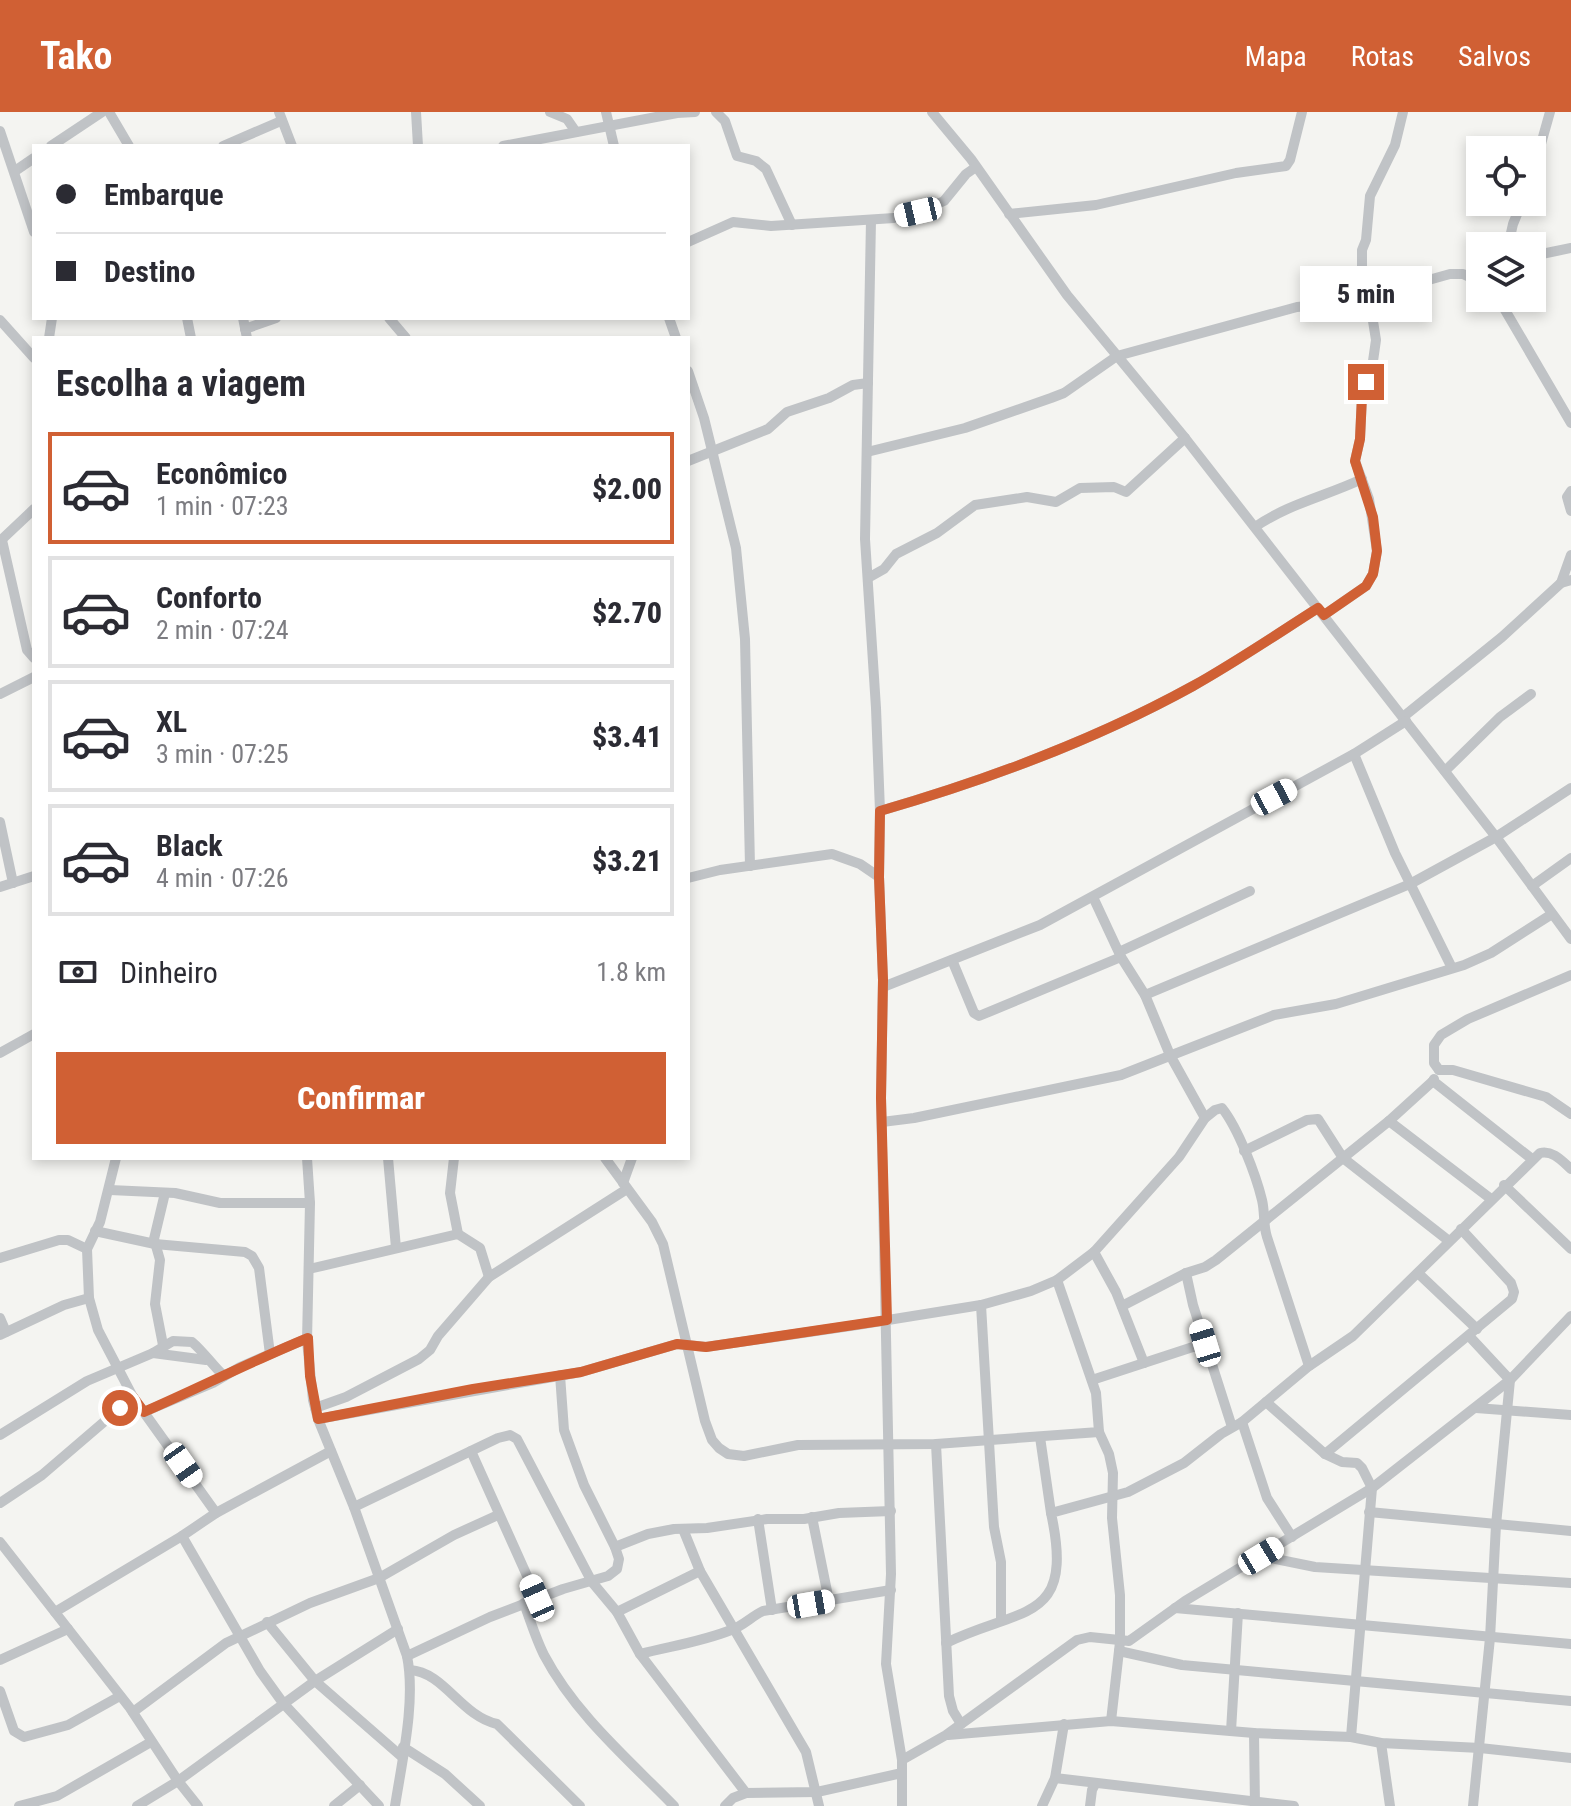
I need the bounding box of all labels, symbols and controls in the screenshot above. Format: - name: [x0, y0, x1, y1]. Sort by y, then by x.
- text: Tako: [40, 34, 113, 78]
- text: Mapa: [1245, 40, 1307, 73]
- text: Rotas: [1351, 40, 1414, 73]
- text: Salvos: [1458, 40, 1531, 73]
- map controls: [1466, 136, 1546, 312]
- button: locate: [1466, 136, 1546, 216]
- text: Embarque: [104, 177, 224, 212]
- car: [892, 195, 944, 229]
- button: layers: [1466, 232, 1546, 312]
- text: Destino: [104, 254, 195, 289]
- callout: 5 min: [1300, 266, 1432, 322]
- text: 5 min: [1337, 279, 1395, 309]
- text: Escolha a viagem: [56, 363, 306, 405]
- route end: [1348, 364, 1384, 400]
- icon: car: [60, 452, 132, 524]
- text: Econômico: [156, 456, 287, 491]
- text: $2.00: [592, 471, 662, 506]
- text: 1 min · 07:23: [156, 491, 289, 521]
- icon: car: [60, 576, 132, 648]
- text: Conforto: [156, 580, 262, 615]
- text: $2.70: [592, 595, 662, 630]
- text: 2 min · 07:24: [156, 615, 289, 645]
- icon: car: [60, 700, 132, 772]
- text: XL: [156, 704, 187, 739]
- text: $3.41: [592, 719, 662, 754]
- text: 3 min · 07:25: [156, 739, 289, 769]
- car: [1247, 775, 1301, 819]
- icon: car: [60, 824, 132, 896]
- text: Black: [156, 828, 223, 863]
- text: $3.21: [592, 843, 662, 878]
- text: 4 min · 07:26: [156, 863, 289, 893]
- icon: cash: [56, 950, 100, 994]
- text: Dinheiro: [120, 955, 218, 990]
- text: 1.8 km: [596, 957, 666, 987]
- button: Confirmar: [56, 1052, 666, 1144]
- car: [1187, 1317, 1223, 1369]
- route start: [102, 1390, 138, 1426]
- car: [159, 1438, 207, 1492]
- car: [1234, 1533, 1288, 1579]
- car: [516, 1571, 558, 1625]
- car: [785, 1588, 837, 1620]

